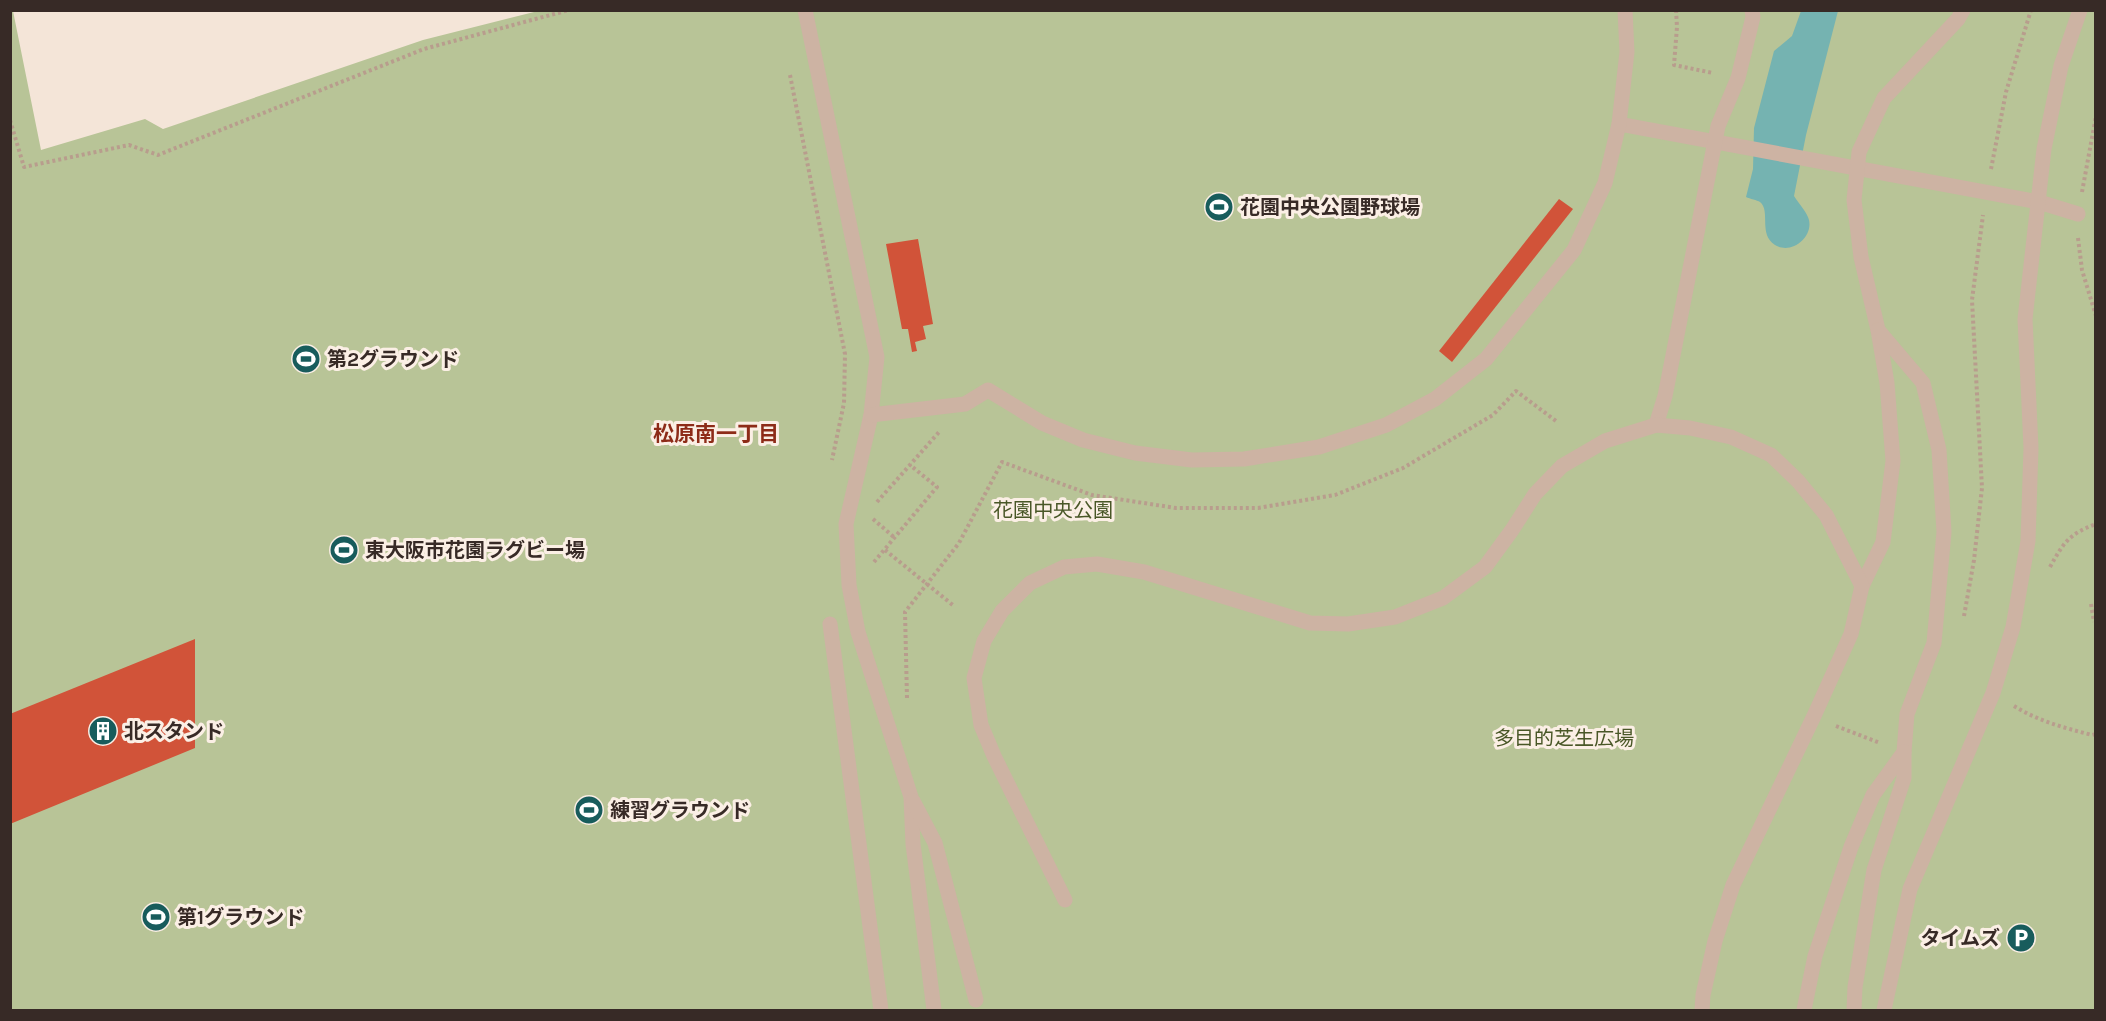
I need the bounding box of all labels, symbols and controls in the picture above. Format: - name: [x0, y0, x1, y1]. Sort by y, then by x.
- sports icon: 花園中央公園野球場: [1203, 191, 1235, 223]
- place label: 花園中央公園野球場: [1240, 196, 1420, 219]
- sports icon: 第2グラウンド: [290, 343, 322, 375]
- place label: 第2グラウンド: [327, 348, 459, 371]
- district label: 松原南一丁目: [653, 422, 779, 446]
- park label: 花園中央公園: [993, 499, 1113, 522]
- sports icon: 東大阪市花園ラグビー場: [328, 534, 360, 566]
- place label: 東大阪市花園ラグビー場: [365, 539, 585, 562]
- building icon: 北スタンド: [87, 715, 119, 747]
- place label: 北スタンド: [124, 720, 224, 743]
- park label: 多目的芝生広場: [1494, 727, 1634, 750]
- sports icon: 練習グラウンド: [573, 794, 605, 826]
- place label: 練習グラウンド: [610, 799, 750, 822]
- sports icon: 第1グラウンド: [140, 901, 172, 933]
- place label: 第1グラウンド: [177, 906, 304, 929]
- parking icon: タイムズ: [2005, 922, 2037, 954]
- place label: タイムズ: [1920, 927, 2000, 950]

